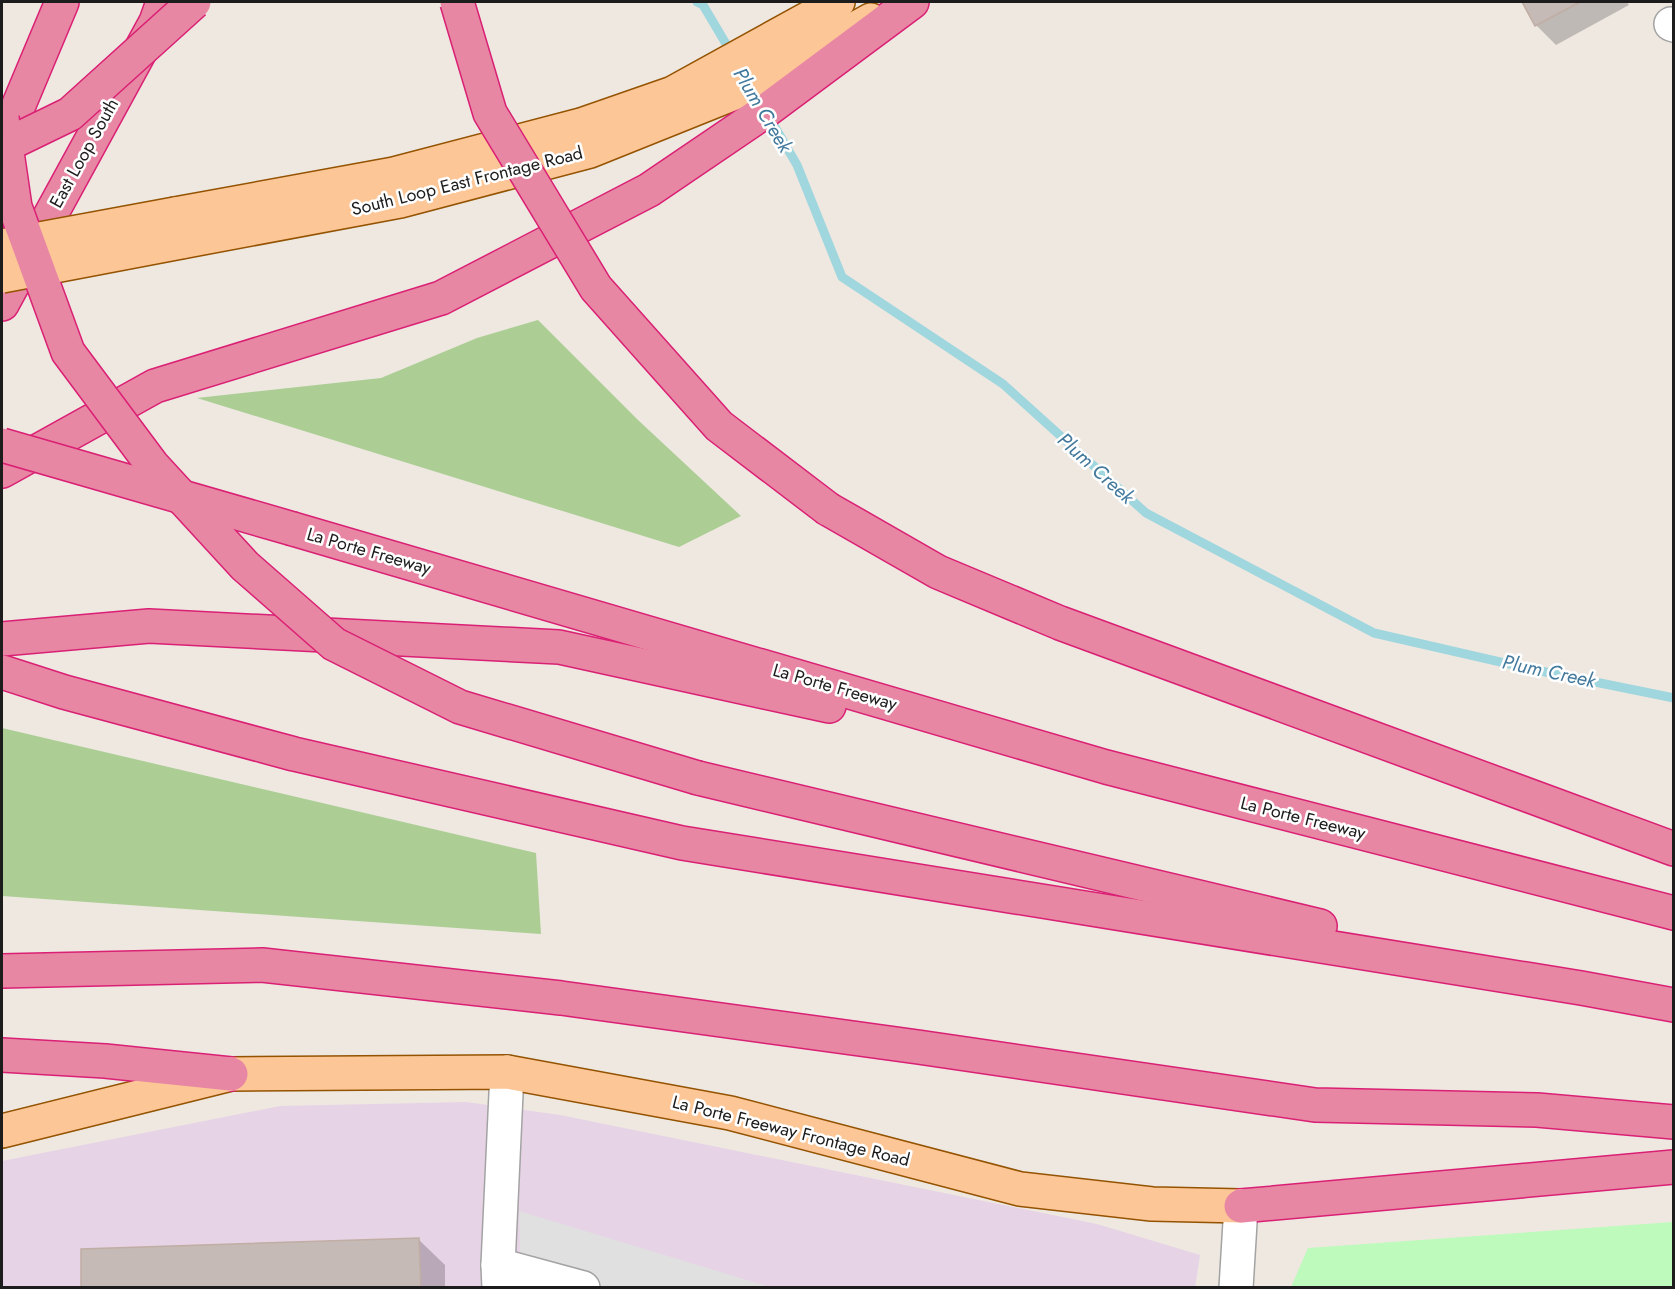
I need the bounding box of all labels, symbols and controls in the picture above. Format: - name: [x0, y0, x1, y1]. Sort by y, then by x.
- water label: Plum Creek: [726, 62, 800, 160]
- street label: East Loop South: [43, 93, 125, 213]
- street label: South Loop East Frontage Road: [348, 140, 586, 222]
- water label: Plum Creek: [1051, 426, 1142, 512]
- street label: La Porte Freeway: [304, 521, 434, 581]
- water label: Plum Creek: [1500, 647, 1600, 696]
- street label: La Porte Freeway: [770, 657, 900, 717]
- street label: La Porte Freeway: [1238, 790, 1368, 846]
- street label: La Porte Freeway Frontage Road: [669, 1089, 913, 1173]

